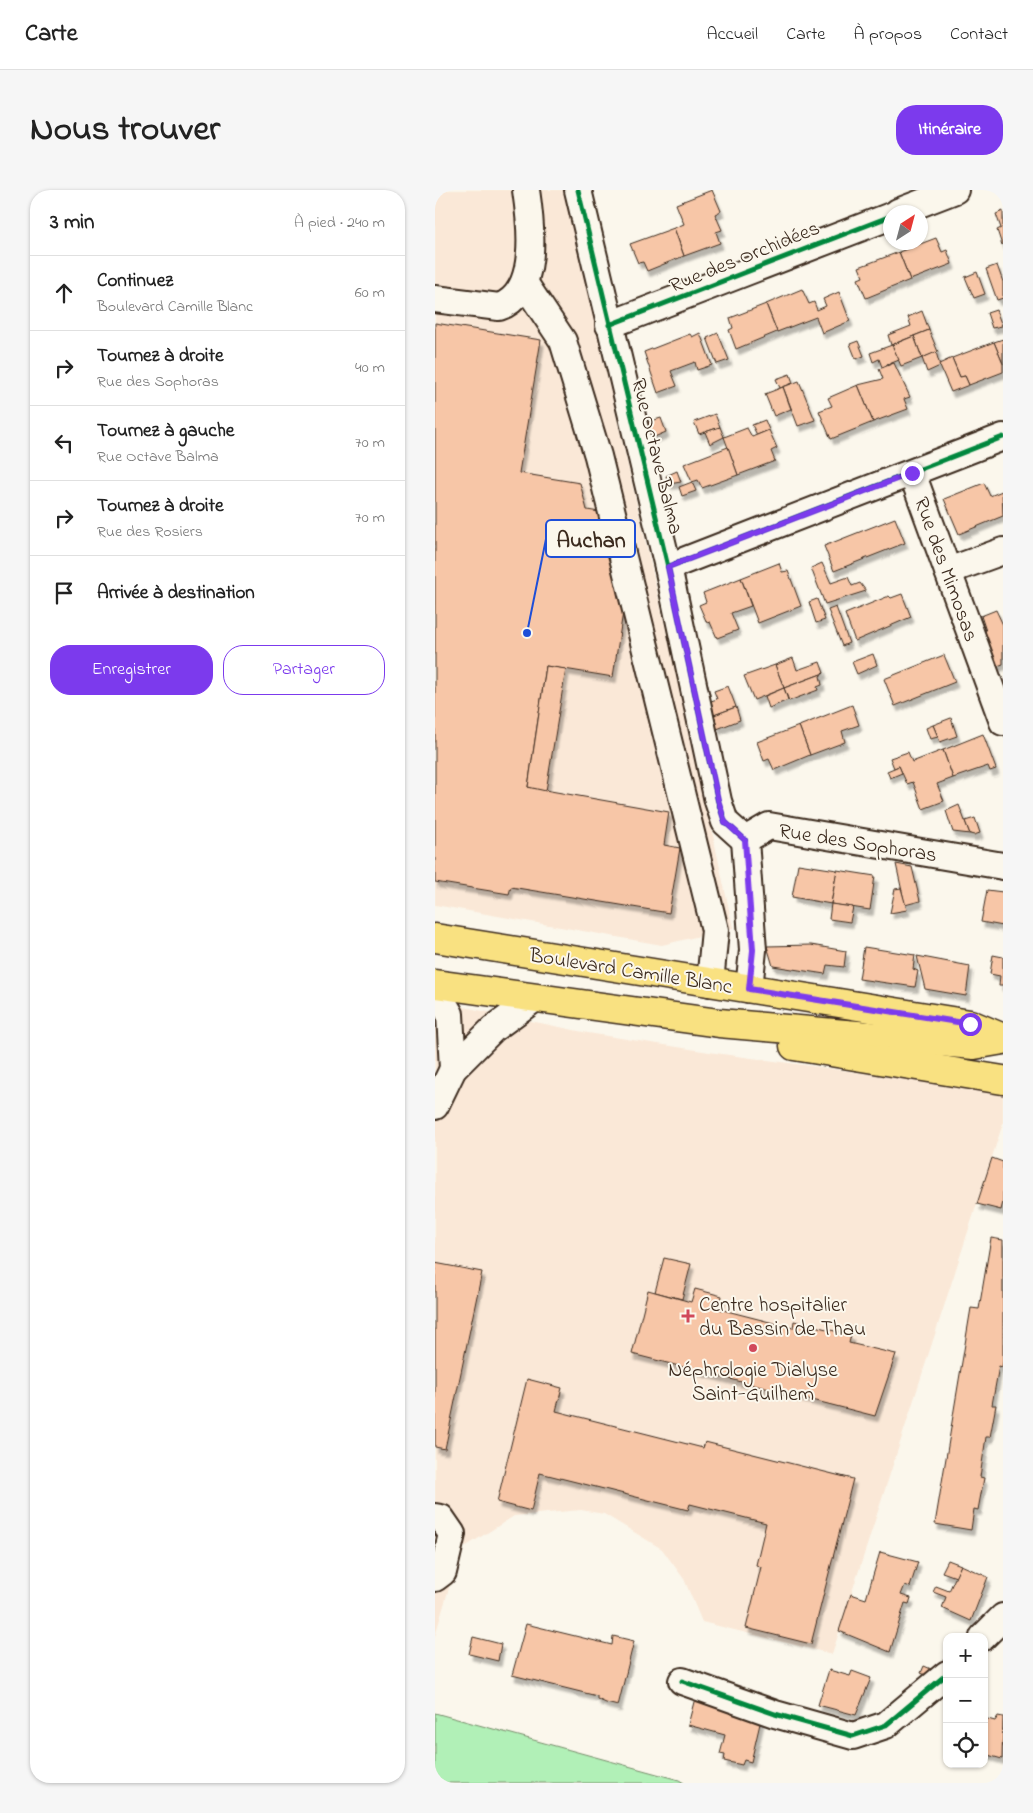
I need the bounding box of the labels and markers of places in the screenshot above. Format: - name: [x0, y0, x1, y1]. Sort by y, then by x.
- callout: Auchan: [546, 520, 635, 557]
- place label: Centre hospitalier du Bassin de Thau: [699, 1291, 866, 1345]
- marker: Centre hospitalier du Bassin de Thau: [681, 1309, 695, 1323]
- marker: Néphrologie Dialyse Saint-Guilhem: [747, 1342, 759, 1354]
- place label: Néphrologie Dialyse Saint-Guilhem: [668, 1356, 838, 1410]

